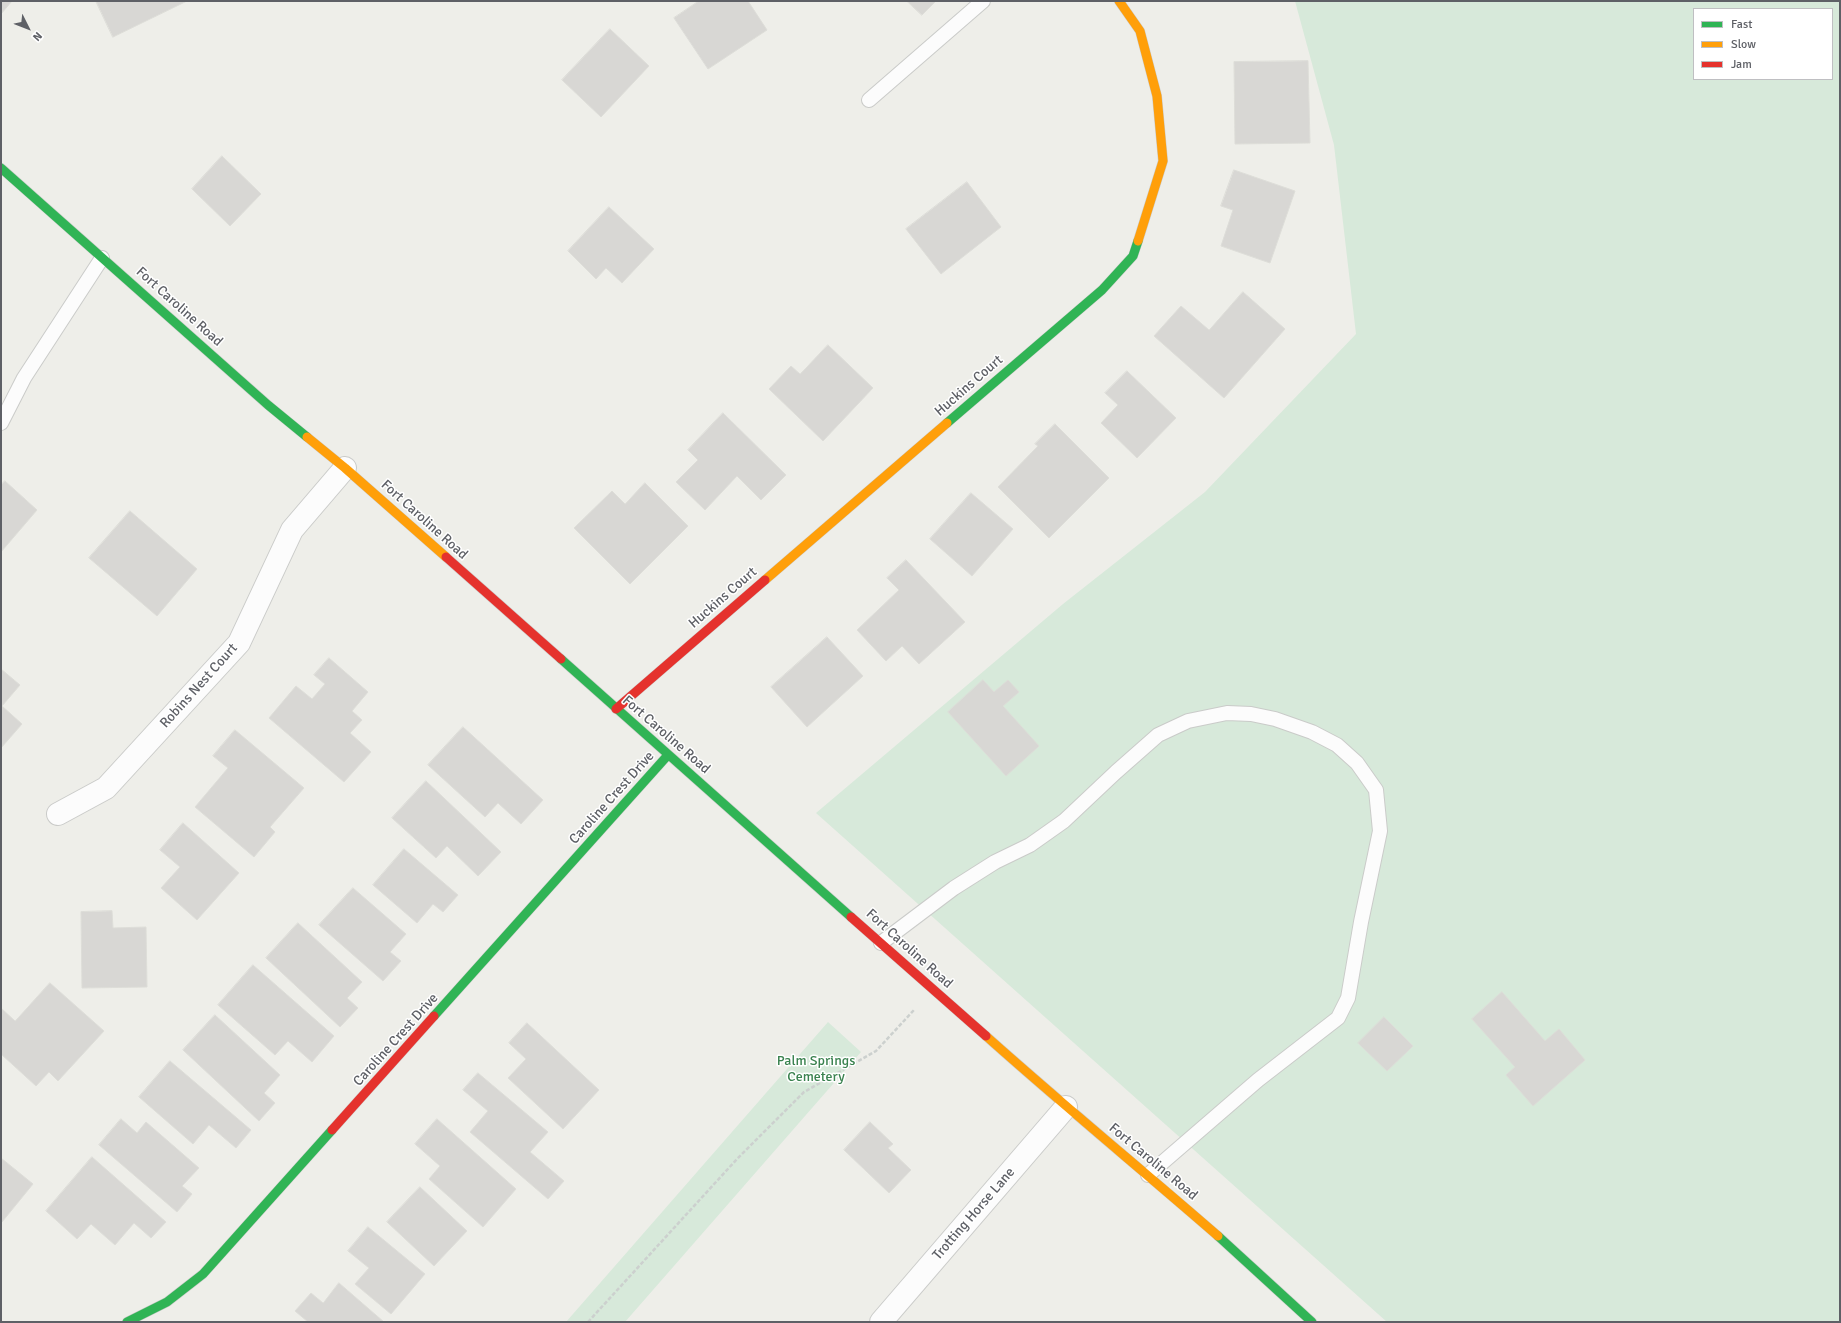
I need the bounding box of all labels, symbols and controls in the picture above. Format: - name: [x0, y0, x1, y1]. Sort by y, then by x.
- north arrow: [8, 8, 48, 48]
- legend: [1693, 8, 1833, 80]
- text: Fast: [1731, 17, 1752, 32]
- text: N: [30, 29, 45, 44]
- text: Slow: [1731, 37, 1756, 52]
- text: Jam: [1731, 57, 1752, 72]
- street label: Fort Caroline Road: [132, 264, 226, 350]
- street label: Huckins Court: [931, 352, 1007, 420]
- street label: Fort Caroline Road: [377, 477, 471, 563]
- street label: Huckins Court: [685, 564, 761, 632]
- street label: Robins Nest Court: [157, 640, 241, 732]
- street label: Fort Caroline Road: [619, 692, 713, 778]
- street label: Caroline Crest Drive: [566, 748, 658, 848]
- street label: Fort Caroline Road: [862, 906, 956, 992]
- street label: Caroline Crest Drive: [350, 990, 442, 1090]
- park label: Palm Springs Cemetery: [777, 1053, 855, 1086]
- street label: Fort Caroline Road: [1105, 1120, 1201, 1204]
- street label: Trotting Horse Lane: [929, 1164, 1019, 1264]

